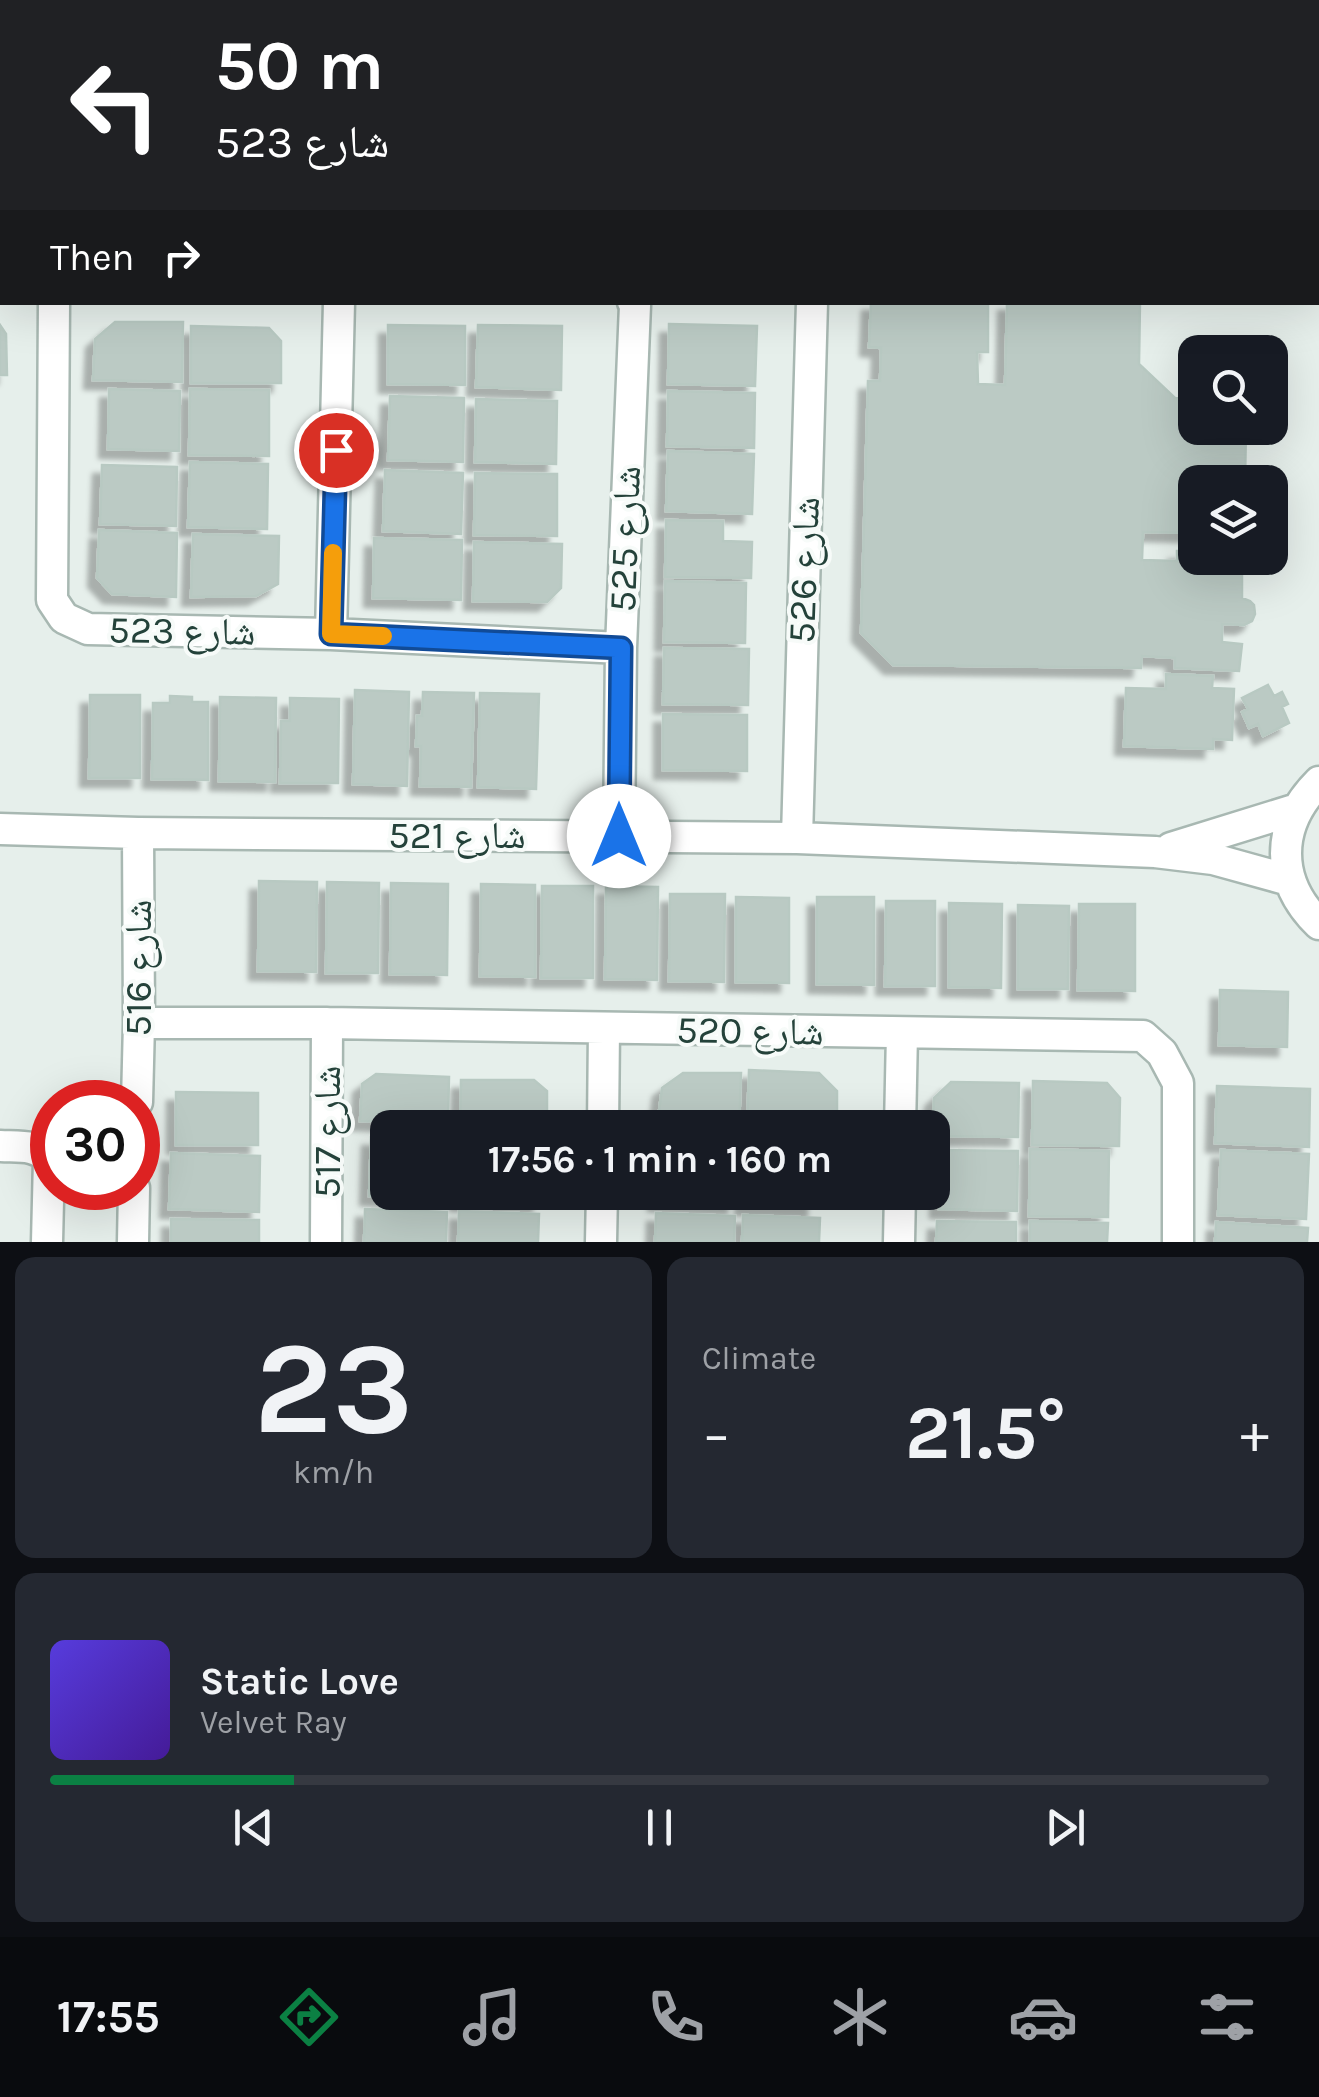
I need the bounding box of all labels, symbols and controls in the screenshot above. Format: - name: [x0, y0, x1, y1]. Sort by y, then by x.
- text: 50 m: [215, 25, 384, 107]
- icon: left: [50, 40, 180, 170]
- text: شارع 523: [215, 116, 389, 168]
- icon: right: [154, 230, 209, 285]
- text: Then: [50, 235, 134, 280]
- map controls: [1178, 335, 1288, 575]
- button: search: [1178, 335, 1288, 445]
- pin: [294, 408, 379, 493]
- icon: arrive: [309, 423, 364, 478]
- street label: شارع 525: [600, 465, 651, 613]
- button: layers: [1178, 465, 1288, 575]
- street label: شارع 526: [779, 496, 830, 644]
- street label: شارع 523: [108, 607, 256, 656]
- position arrow: [567, 784, 671, 888]
- street label: شارع 521: [388, 813, 526, 859]
- street label: شارع 516: [116, 899, 162, 1037]
- street label: شارع 520: [676, 1007, 824, 1056]
- street label: شارع 517: [305, 1065, 351, 1199]
- speed limit sign: 30: [30, 1080, 160, 1210]
- text: 17:56 · 1 min · 160 m: [488, 1137, 832, 1182]
- text: 23: [254, 1313, 413, 1465]
- text: Climate: [702, 1340, 816, 1377]
- text: 21.5°: [905, 1389, 1066, 1477]
- text: −: [702, 1402, 731, 1466]
- text: +: [1240, 1402, 1269, 1466]
- text: km/h: [293, 1454, 374, 1491]
- text: Static Love: [200, 1659, 399, 1704]
- text: Velvet Ray: [200, 1704, 347, 1741]
- icon: previous: [226, 1800, 281, 1855]
- icon: pause: [632, 1800, 687, 1855]
- icon: next: [1038, 1800, 1093, 1855]
- icon: directions: [274, 1982, 344, 2052]
- icon: music: [457, 1982, 527, 2052]
- icon: phone: [641, 1982, 711, 2052]
- icon: climate: [825, 1982, 895, 2052]
- icon: car: [1008, 1982, 1078, 2052]
- icon: filters: [1192, 1982, 1262, 2052]
- text: 17:55: [57, 1991, 160, 2043]

